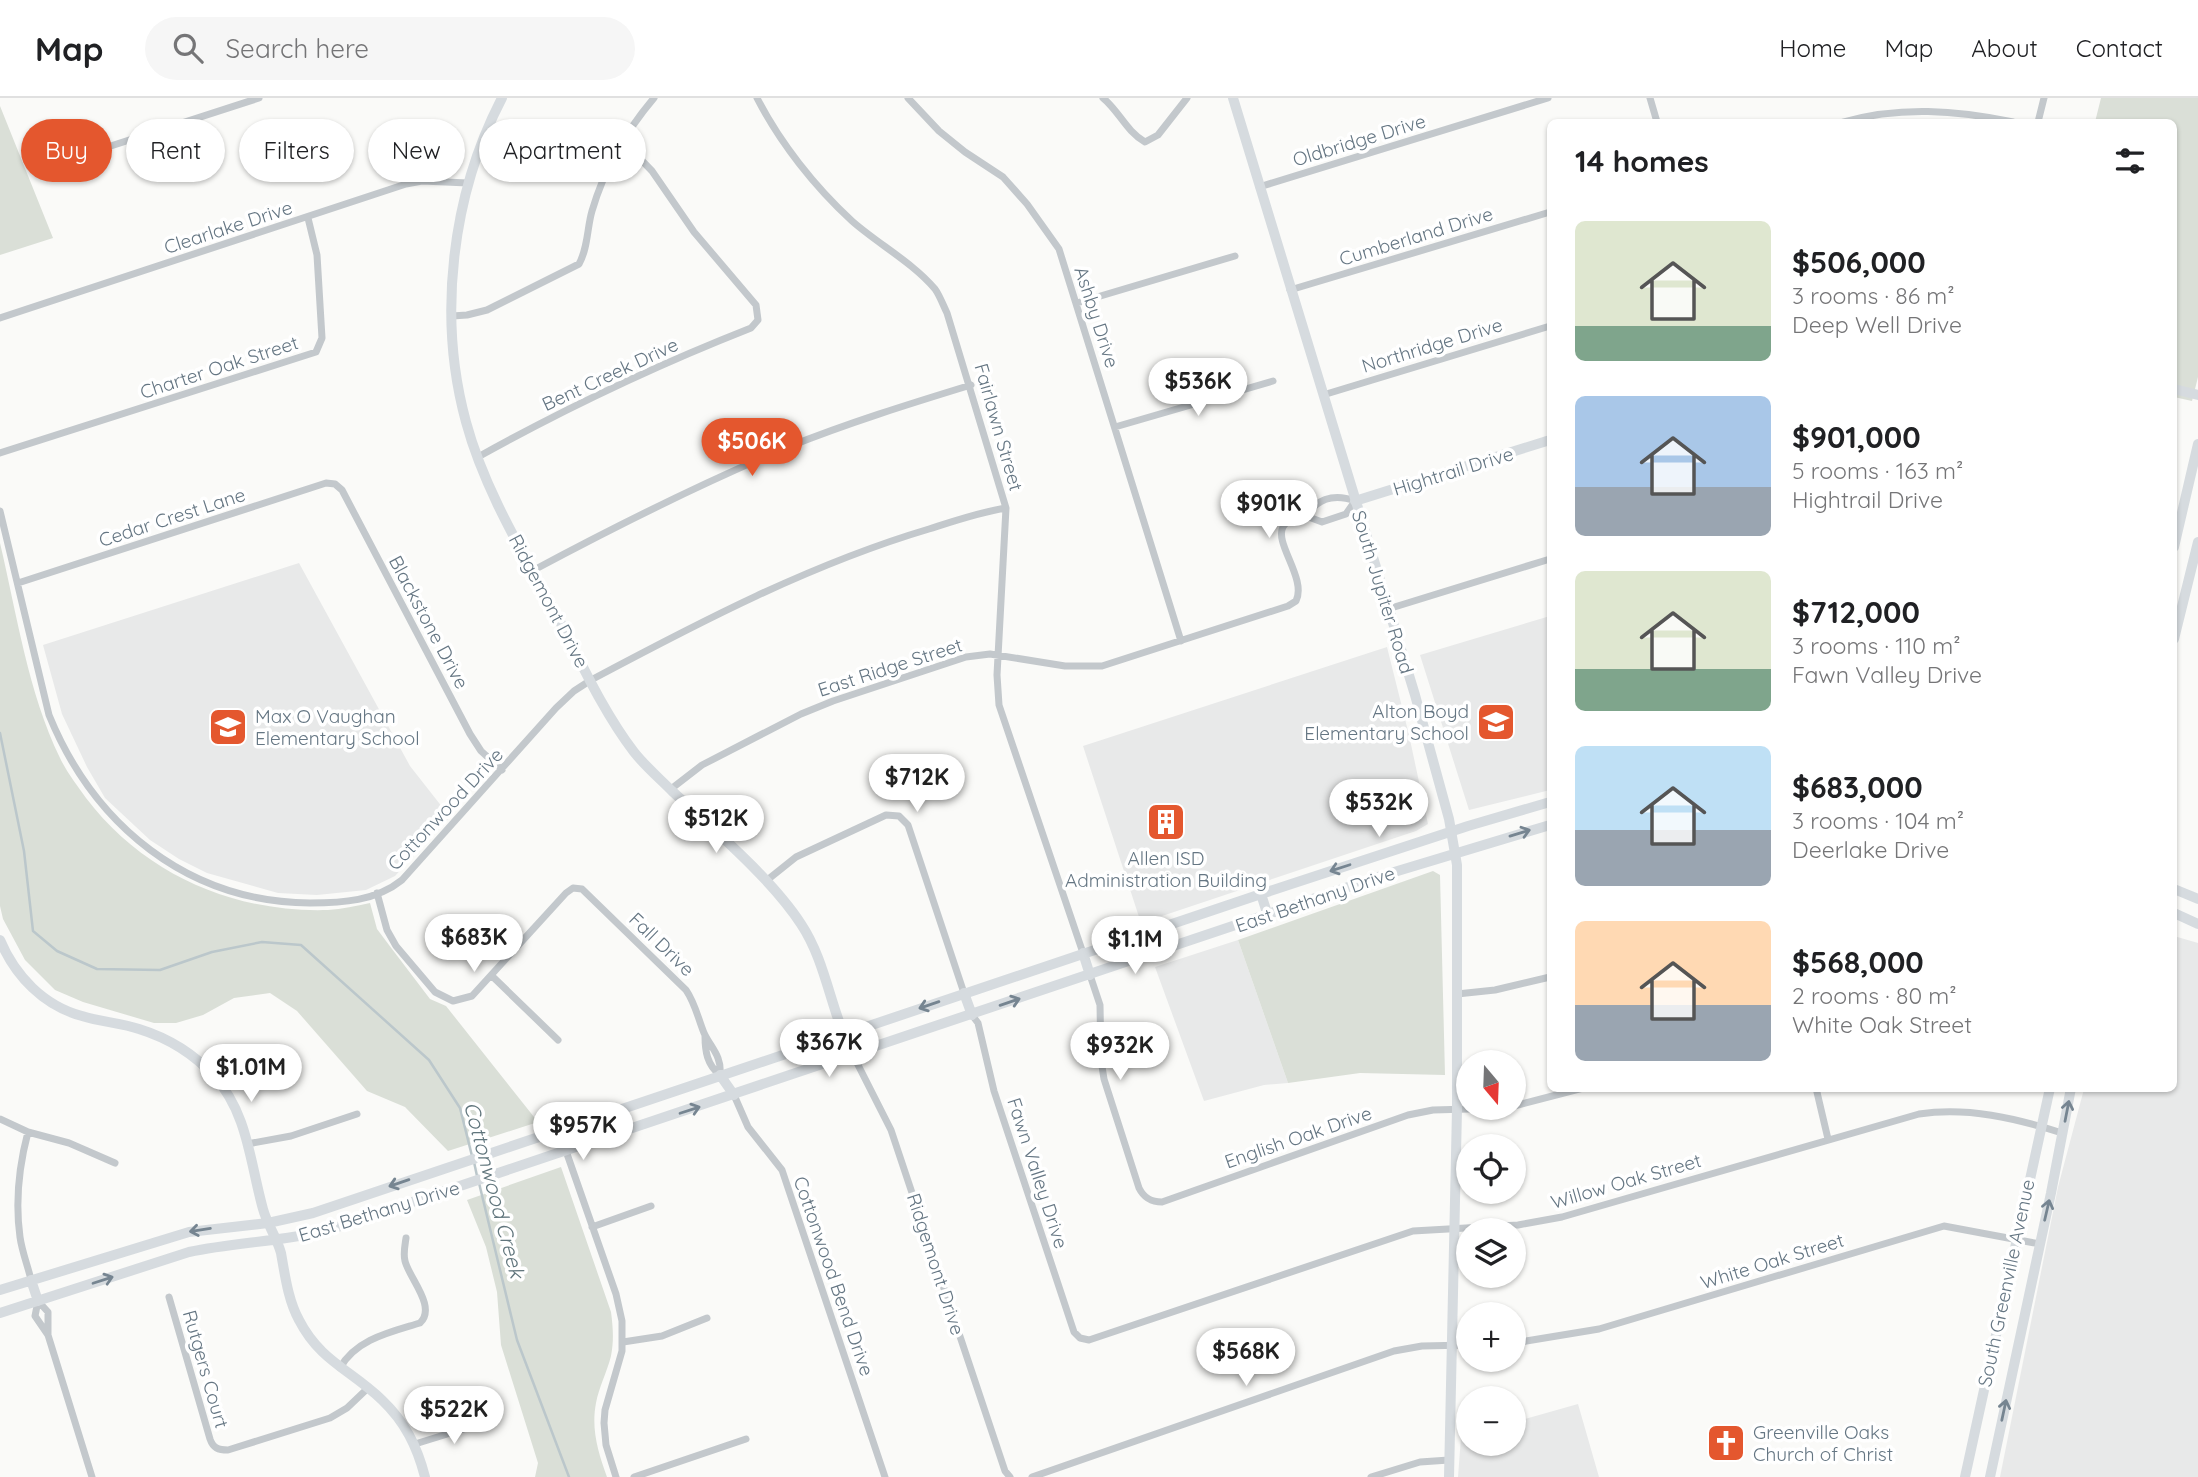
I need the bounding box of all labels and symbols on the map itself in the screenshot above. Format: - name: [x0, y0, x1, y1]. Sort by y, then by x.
- street label: Oldbridge Drive: [1290, 108, 1428, 172]
- street label: Clearlake Drive: [161, 195, 295, 259]
- street label: Cumberland Drive: [1336, 201, 1496, 271]
- street label: Ashby Drive: [1069, 263, 1125, 371]
- street label: Northridge Drive: [1359, 312, 1505, 378]
- street label: Charter Oak Street: [137, 330, 301, 404]
- street label: Bent Creek Drive: [538, 332, 682, 416]
- pin: $536K: [1149, 358, 1247, 418]
- street label: Fairlawn Street: [969, 361, 1029, 493]
- pin: $506K: [703, 418, 801, 478]
- street label: Hightrail Drive: [1390, 441, 1516, 501]
- pin: $901K: [1220, 480, 1318, 540]
- street label: Cedar Crest Lane: [96, 482, 248, 552]
- street label: South Jupiter Road: [1347, 508, 1419, 676]
- street label: Ridgemont Drive: [504, 530, 594, 672]
- street label: Blackstone Drive: [384, 551, 474, 693]
- street label: East Ridge Street: [815, 632, 965, 702]
- place label: Alton Boyd Elementary School: [1304, 699, 1469, 745]
- school or university icon: Alton Boyd Elementary School: [1475, 701, 1517, 743]
- place label: Max O Vaughan Elementary School: [255, 704, 420, 750]
- school or university icon: Max O Vaughan Elementary School: [207, 706, 249, 748]
- street label: Cottonwood Drive: [382, 743, 508, 875]
- pin: $712K: [868, 754, 966, 814]
- pin: $532K: [1330, 780, 1428, 839]
- pin: $512K: [667, 796, 765, 855]
- building icon: Allen ISD Administration Building: [1145, 801, 1187, 843]
- one-way arrow: [1508, 826, 1530, 839]
- place label: Allen ISD Administration Building: [1065, 846, 1267, 892]
- street label: East Bethany Drive: [1232, 860, 1398, 938]
- one-way arrow: [1329, 863, 1351, 875]
- street label: Fall Drive: [624, 907, 700, 981]
- pin: $683K: [425, 914, 523, 974]
- pin: $1.1M: [1086, 916, 1184, 976]
- one-way arrow: [998, 995, 1020, 1007]
- one-way arrow: [919, 999, 941, 1012]
- pin: $367K: [780, 1020, 878, 1079]
- pin: $932K: [1071, 1023, 1169, 1082]
- pin: $1.01M: [194, 1044, 308, 1104]
- north arrow: [1456, 1050, 1526, 1120]
- street label: Fawn Valley Drive: [1002, 1095, 1074, 1251]
- water label: Cottonwood Creek: [459, 1099, 531, 1282]
- one-way arrow: [2060, 1100, 2074, 1123]
- street label: English Oak Drive: [1221, 1101, 1375, 1173]
- pin: $957K: [534, 1102, 632, 1162]
- one-way arrow: [679, 1102, 701, 1115]
- street label: Willow Oak Street: [1548, 1148, 1704, 1214]
- street label: Cottonwood Bend Drive: [789, 1173, 879, 1379]
- street label: East Bethany Drive: [296, 1175, 462, 1247]
- street label: South Greenville Avenue: [1972, 1177, 2040, 1389]
- one-way arrow: [388, 1178, 410, 1190]
- street label: Ridgemont Drive: [902, 1190, 970, 1338]
- one-way arrow: [2041, 1199, 2055, 1222]
- one-way arrow: [189, 1224, 212, 1237]
- street label: White Oak Street: [1697, 1228, 1847, 1294]
- one-way arrow: [91, 1273, 113, 1286]
- street label: Rutgers Court: [178, 1307, 234, 1431]
- pin: $568K: [1197, 1328, 1295, 1388]
- pin: $522K: [405, 1386, 503, 1446]
- one-way arrow: [1998, 1399, 2012, 1422]
- place label: Greenville Oaks Church of Christ: [1753, 1420, 1893, 1466]
- church icon: Greenville Oaks Church of Christ: [1705, 1422, 1747, 1464]

